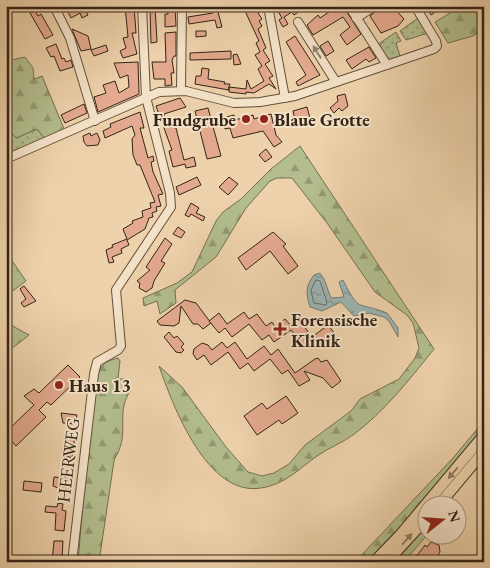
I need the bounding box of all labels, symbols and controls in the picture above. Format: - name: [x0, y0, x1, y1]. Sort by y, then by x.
- one-way arrow: [312, 46, 322, 59]
- place label: Fundgrube: [153, 108, 236, 131]
- place label: Blaue Grotte: [274, 108, 370, 131]
- marker: Fundgrube: [240, 113, 252, 125]
- marker: Blaue Grotte: [258, 113, 270, 125]
- place label: Forensische Klinik: [291, 308, 378, 352]
- marker: Forensische Klinik: [273, 322, 287, 336]
- place label: Haus 13: [69, 374, 131, 397]
- marker: Haus 13: [53, 379, 65, 391]
- street label: HEERWEG: [51, 416, 85, 504]
- one-way arrow: [447, 466, 459, 478]
- north arrow: [418, 496, 468, 546]
- text: N: [444, 508, 465, 525]
- one-way arrow: [401, 534, 413, 546]

